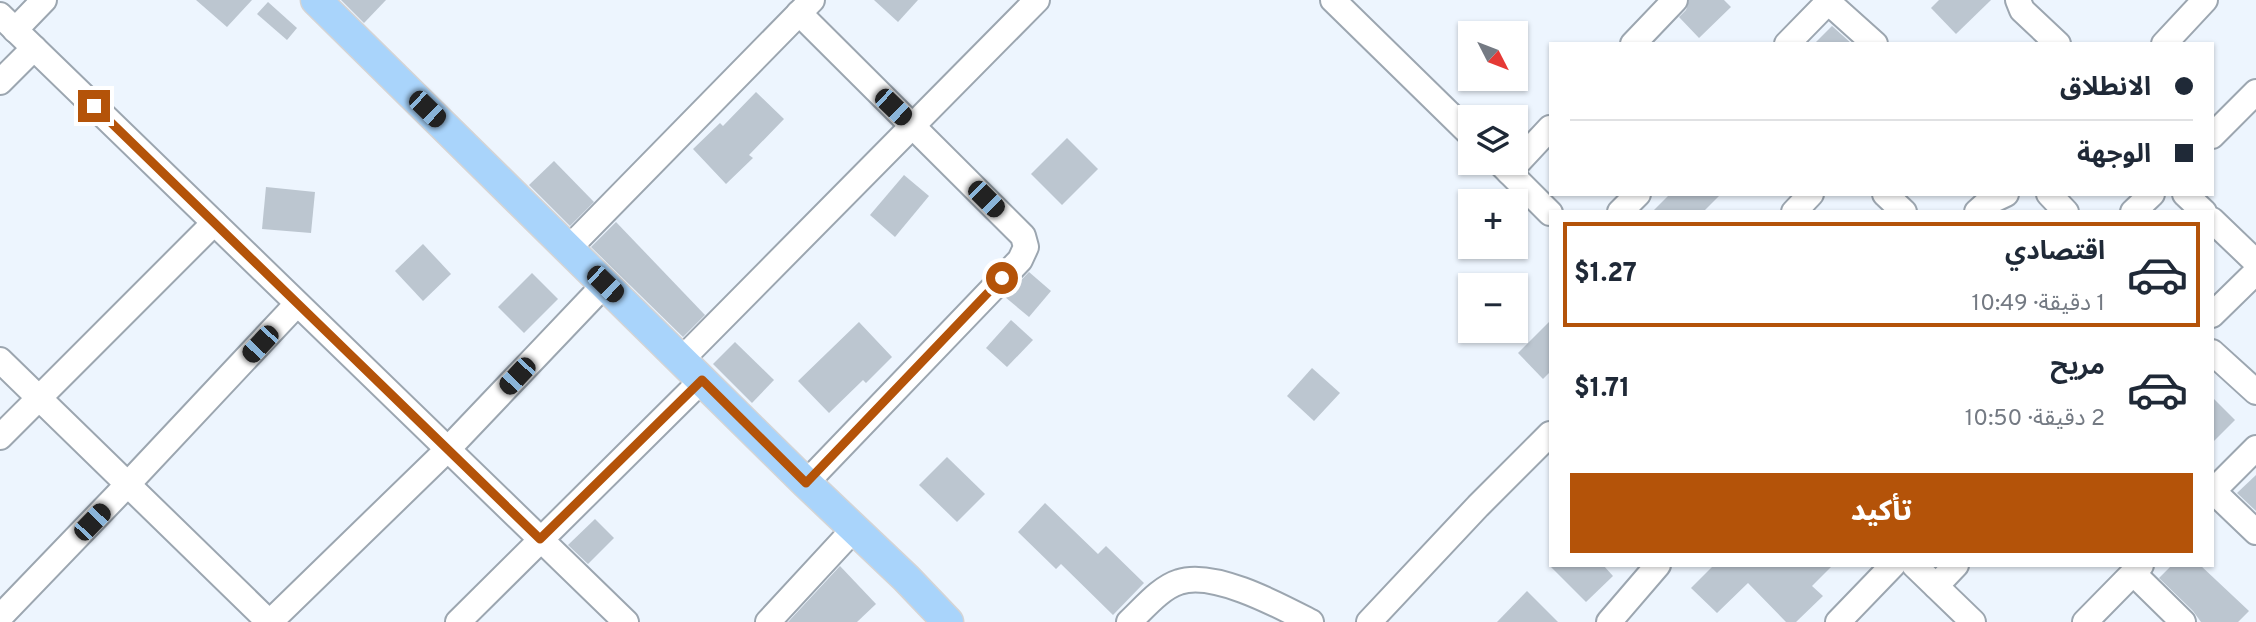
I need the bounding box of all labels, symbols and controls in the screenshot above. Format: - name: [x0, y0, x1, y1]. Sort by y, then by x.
- north arrow: [1458, 21, 1528, 91]
- map controls: [1458, 21, 1528, 343]
- text: الانطلاق: [2060, 72, 2151, 105]
- car: [871, 85, 916, 129]
- car: [405, 87, 450, 131]
- route end: [78, 90, 110, 122]
- button: layers: [1458, 105, 1528, 175]
- text: الوجهة: [2077, 139, 2151, 172]
- car: [964, 177, 1009, 221]
- button: +: [1458, 189, 1528, 259]
- text: اقتصادي: [2005, 236, 2105, 269]
- icon: car: [2126, 243, 2189, 306]
- text: $1.27: [1574, 258, 1637, 291]
- car: [583, 262, 628, 306]
- route start: [986, 262, 1018, 294]
- button: −: [1458, 273, 1528, 343]
- text: 1 دقيقة · 10:49: [1972, 290, 2105, 319]
- car: [238, 321, 283, 367]
- text: مريح: [2050, 351, 2105, 384]
- car: [495, 353, 540, 399]
- icon: car: [2126, 358, 2189, 421]
- text: $1.71: [1574, 373, 1630, 406]
- text: 2 دقيقة · 10:50: [1965, 405, 2105, 434]
- button: تأكيد: [1570, 473, 2193, 553]
- car: [70, 500, 115, 544]

